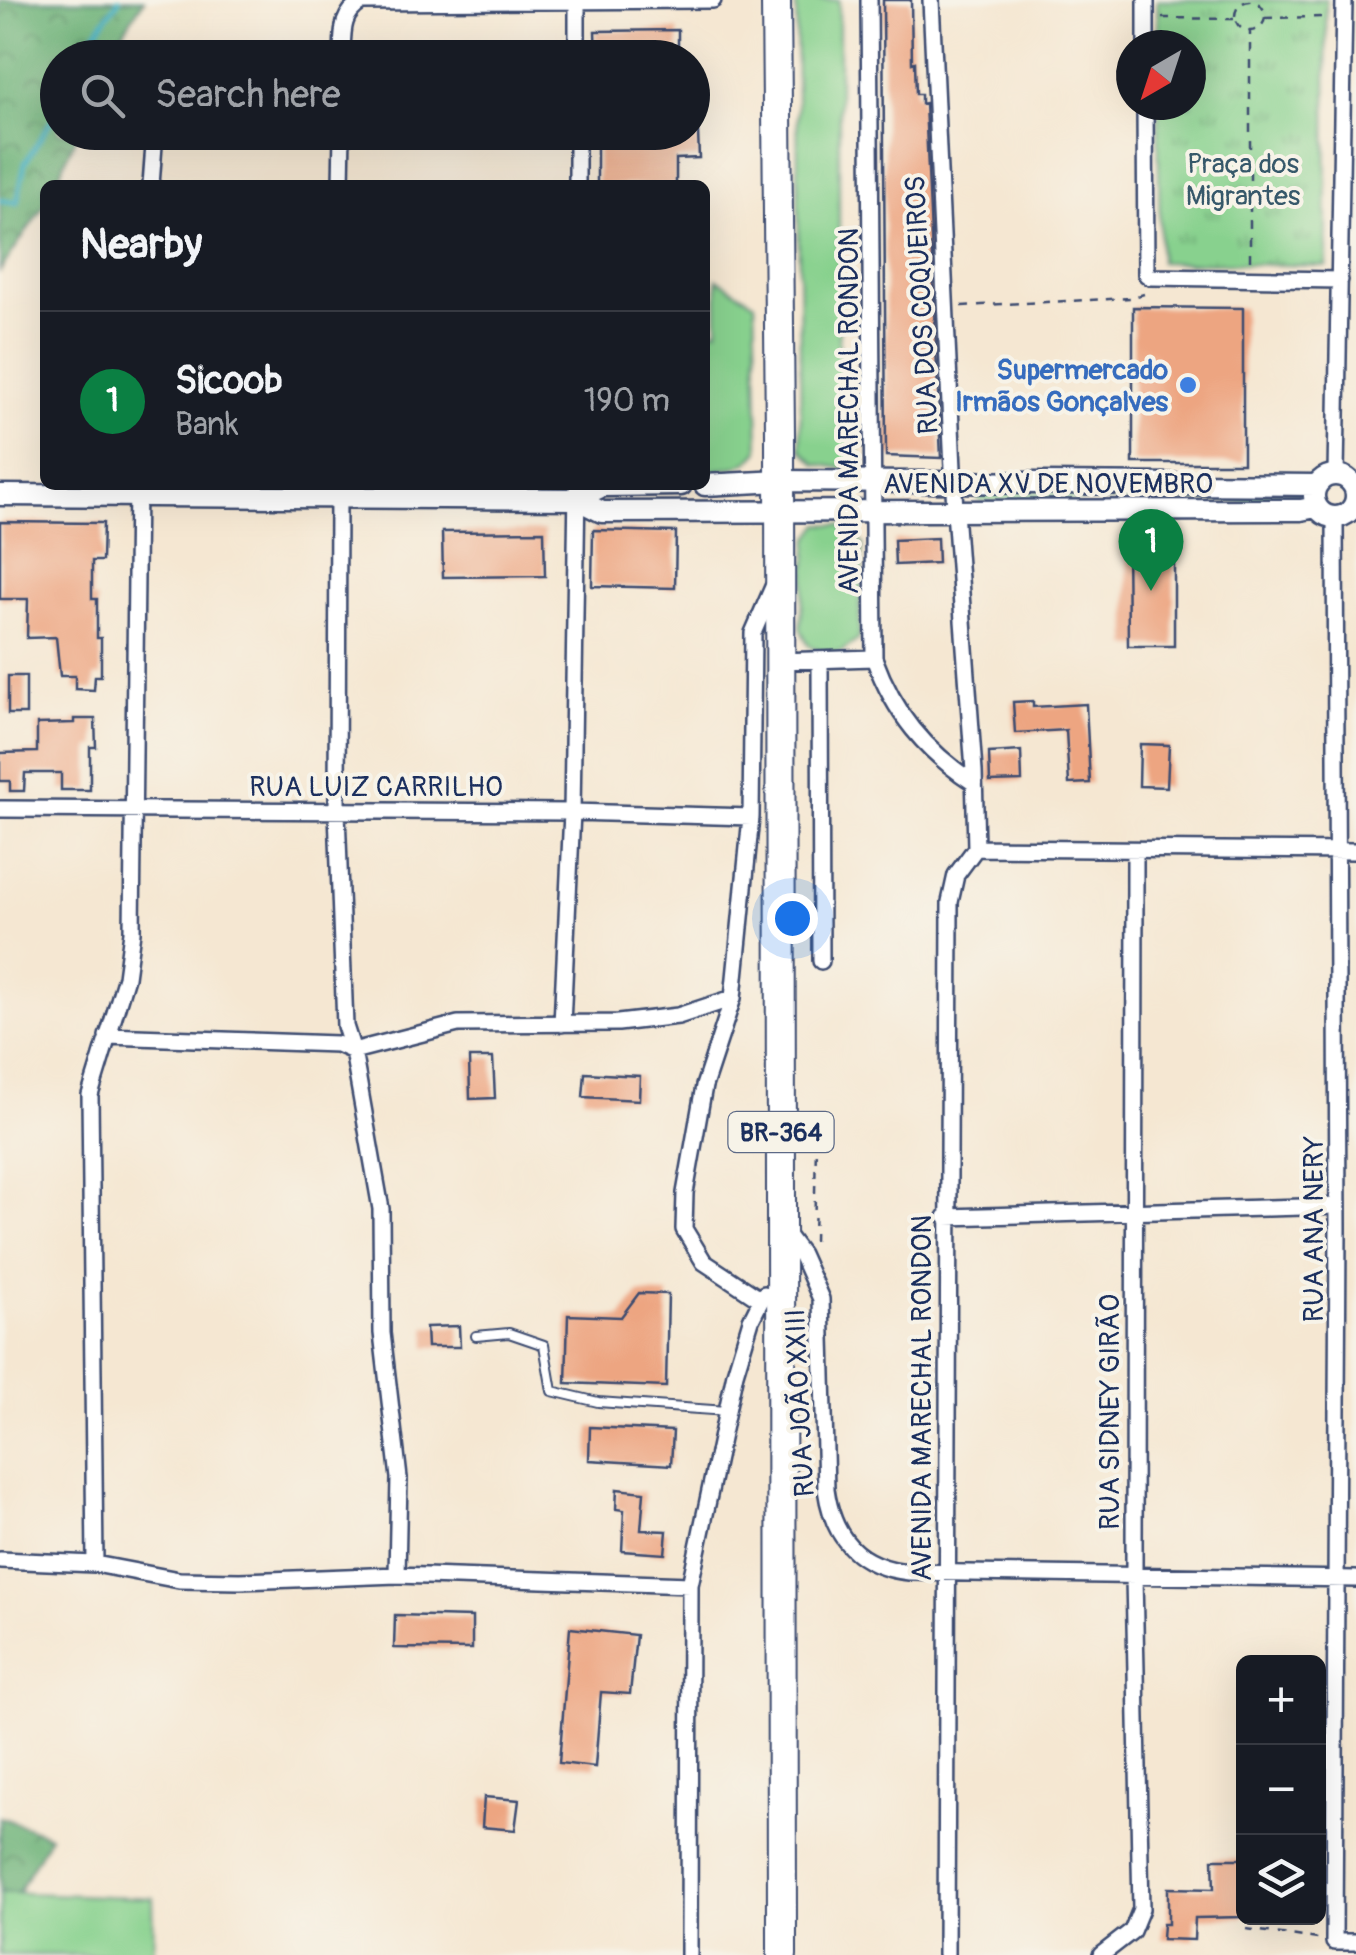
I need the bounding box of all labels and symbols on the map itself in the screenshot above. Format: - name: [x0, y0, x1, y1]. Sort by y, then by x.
- north arrow: [1116, 30, 1206, 120]
- park label: Praça dos Migrantes: [1186, 147, 1301, 214]
- street label: RUA DOS COQUEIROS: [898, 175, 947, 435]
- street label: AVENIDA MARECHAL RONDON: [832, 228, 867, 594]
- place label: Supermercado Irmãos Gonçalves: [955, 353, 1168, 420]
- marker: Supermercado Irmãos Gonçalves: [1177, 374, 1199, 396]
- street label: AVENIDA XV DE NOVEMBRO: [883, 467, 1213, 502]
- pin: 1: [1118, 508, 1184, 591]
- street label: RUA LUIZ CARRILHO: [249, 770, 503, 805]
- your location: [767, 893, 818, 944]
- road number: BR-364: [728, 1112, 834, 1152]
- street label: RUA ANA NERY: [1297, 1136, 1332, 1322]
- street label: AVENIDA MARECHAL RONDON: [905, 1215, 940, 1581]
- street label: RUA SIDNEY GIRÃO: [1093, 1294, 1128, 1530]
- street label: RUA JOÃO XXIII: [778, 1308, 823, 1498]

